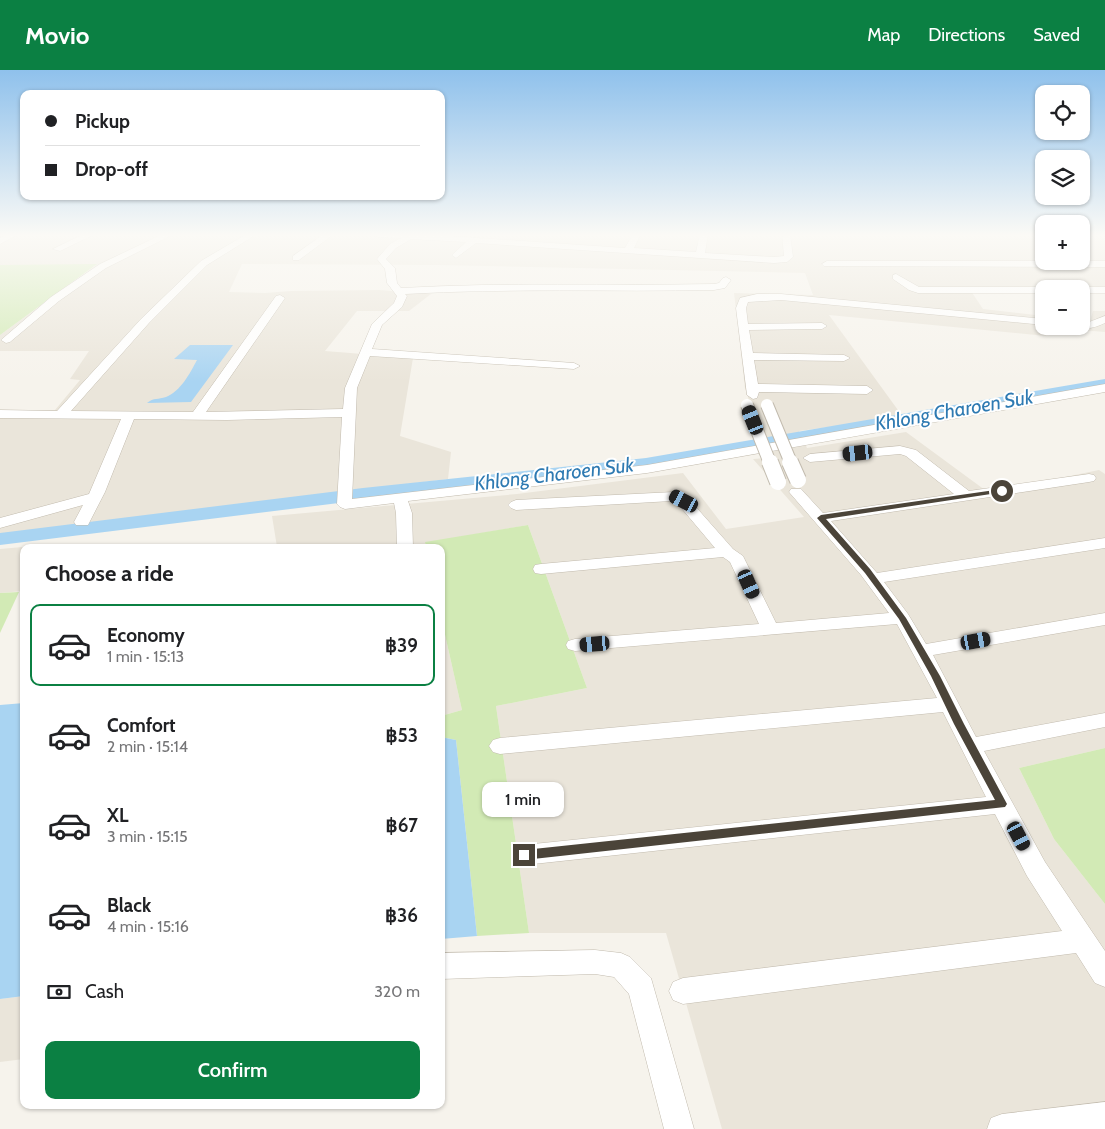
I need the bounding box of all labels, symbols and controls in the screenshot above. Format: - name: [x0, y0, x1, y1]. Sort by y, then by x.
- text: Movio: [25, 21, 90, 50]
- text: Map: [867, 24, 900, 46]
- text: Directions: [928, 24, 1005, 46]
- text: Saved: [1033, 24, 1080, 46]
- map controls: [1035, 85, 1090, 335]
- button: locate: [1035, 85, 1090, 140]
- text: Pickup: [75, 110, 130, 133]
- button: layers: [1035, 150, 1090, 205]
- text: Drop-off: [75, 158, 148, 181]
- button: +: [1035, 215, 1090, 270]
- button: −: [1035, 280, 1090, 335]
- water label: Khlong Charoen Suk: [873, 384, 1037, 436]
- car: [740, 403, 765, 437]
- car: [842, 444, 873, 462]
- water label: Khlong Charoen Suk: [473, 452, 637, 496]
- route start: [991, 480, 1013, 502]
- car: [667, 488, 700, 514]
- text: Choose a ride: [45, 560, 174, 587]
- car: [736, 567, 761, 601]
- icon: car: [47, 623, 92, 668]
- text: Economy: [107, 624, 185, 647]
- car: [959, 631, 992, 651]
- text: ฿39: [385, 634, 418, 657]
- car: [579, 635, 610, 653]
- text: 1 min · 15:13: [107, 647, 184, 666]
- icon: car: [47, 713, 92, 758]
- text: Comfort: [107, 714, 176, 737]
- text: ฿53: [385, 724, 418, 747]
- text: 2 min · 15:14: [107, 737, 188, 756]
- callout: 1 min: [483, 782, 565, 818]
- text: 1 min: [505, 790, 541, 809]
- icon: car: [47, 803, 92, 848]
- text: XL: [107, 804, 128, 827]
- text: ฿67: [386, 814, 418, 837]
- car: [1005, 819, 1032, 853]
- text: 3 min · 15:15: [107, 827, 188, 846]
- route end: [513, 844, 535, 866]
- icon: car: [47, 893, 92, 938]
- text: Black: [107, 894, 151, 917]
- text: ฿36: [385, 904, 418, 927]
- text: 4 min · 15:16: [107, 917, 189, 936]
- icon: cash: [45, 978, 73, 1006]
- text: Cash: [85, 980, 124, 1003]
- text: 320 m: [374, 982, 420, 1001]
- button: Confirm: [45, 1041, 420, 1099]

